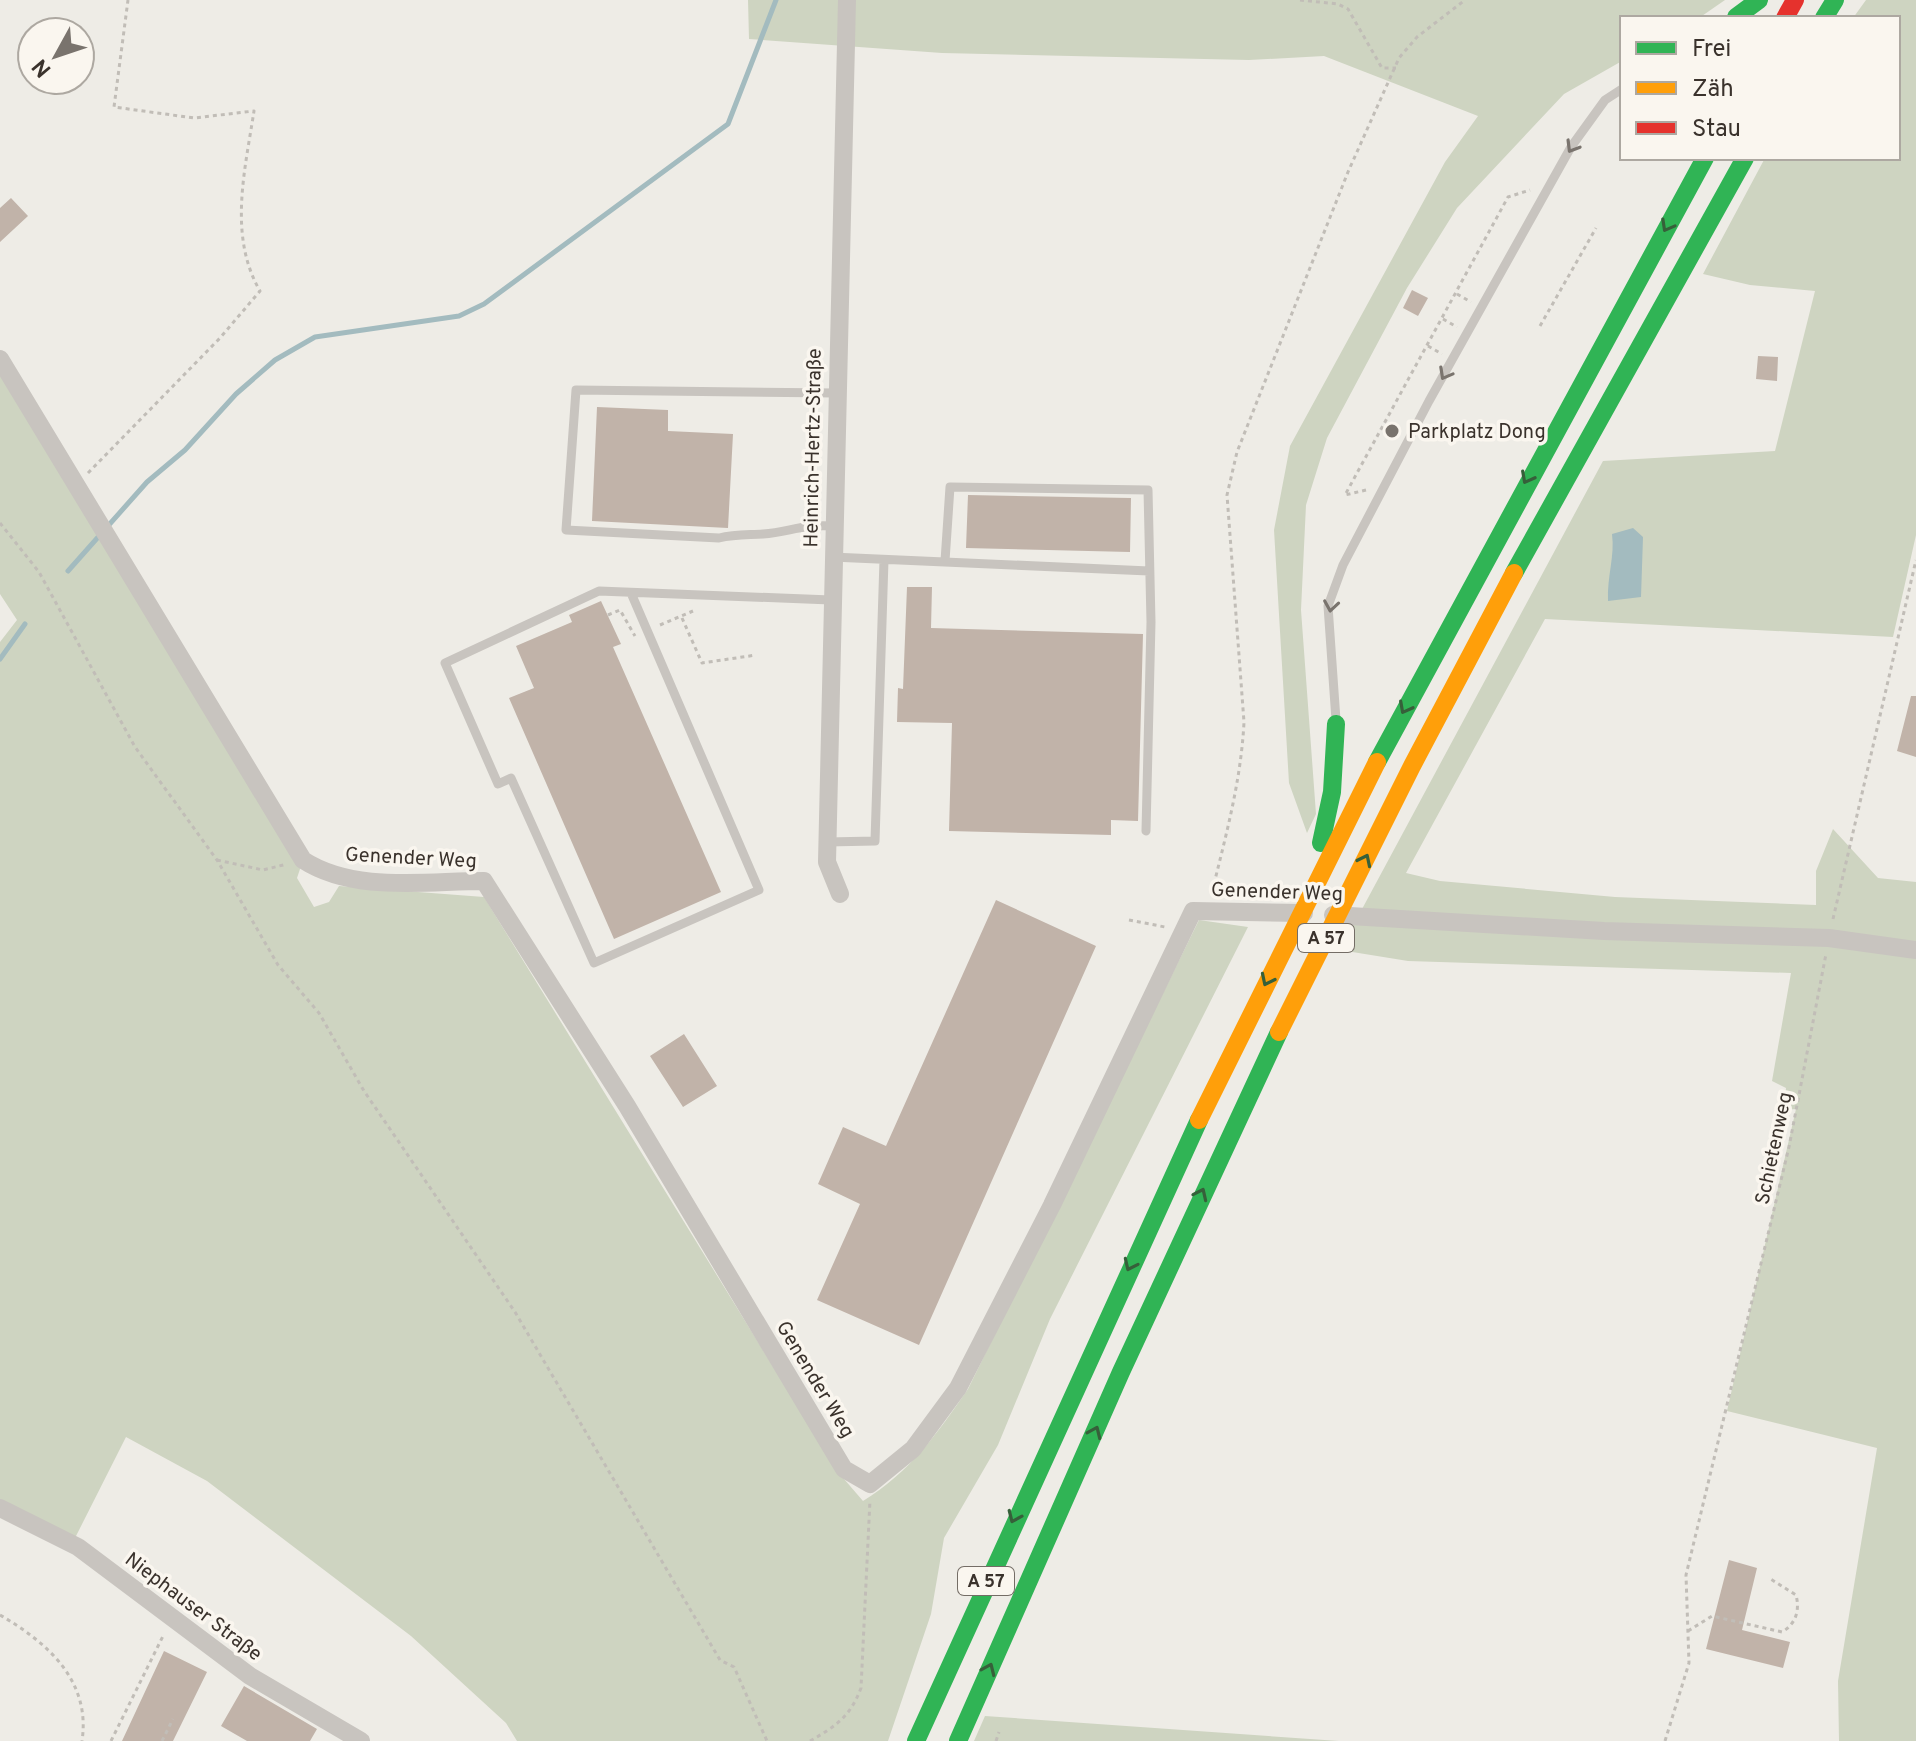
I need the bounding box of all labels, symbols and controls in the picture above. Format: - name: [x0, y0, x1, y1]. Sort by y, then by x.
- north arrow: [16, 16, 96, 96]
- legend: [1620, 16, 1900, 160]
- text: Frei: [1692, 35, 1731, 65]
- text: N: [27, 53, 58, 82]
- text: Zäh: [1692, 75, 1734, 105]
- text: Stau: [1692, 115, 1741, 145]
- one-way arrow: [1566, 138, 1581, 153]
- one-way arrow: [1661, 217, 1677, 232]
- street label: Heinrich-Hertz-Straße: [799, 348, 829, 548]
- one-way arrow: [1439, 365, 1454, 380]
- place label: Parkplatz Dong: [1408, 420, 1546, 446]
- marker: Parkplatz Dong: [1383, 422, 1401, 440]
- one-way arrow: [1522, 470, 1537, 485]
- one-way arrow: [1323, 600, 1340, 613]
- one-way arrow: [1400, 700, 1415, 714]
- street label: Genender Weg: [344, 843, 477, 875]
- one-way arrow: [1355, 854, 1371, 869]
- street label: Genender Weg: [1211, 878, 1343, 908]
- road number: A 57: [1298, 924, 1354, 952]
- one-way arrow: [1261, 972, 1277, 986]
- street label: Schietenweg: [1750, 1090, 1800, 1207]
- one-way arrow: [1191, 1188, 1207, 1203]
- one-way arrow: [1124, 1256, 1140, 1271]
- street label: Genender Weg: [769, 1317, 859, 1443]
- one-way arrow: [1085, 1426, 1101, 1440]
- one-way arrow: [1007, 1509, 1023, 1523]
- street label: Niephauser Straße: [119, 1547, 267, 1668]
- road number: A 57: [958, 1567, 1014, 1595]
- one-way arrow: [980, 1663, 996, 1678]

